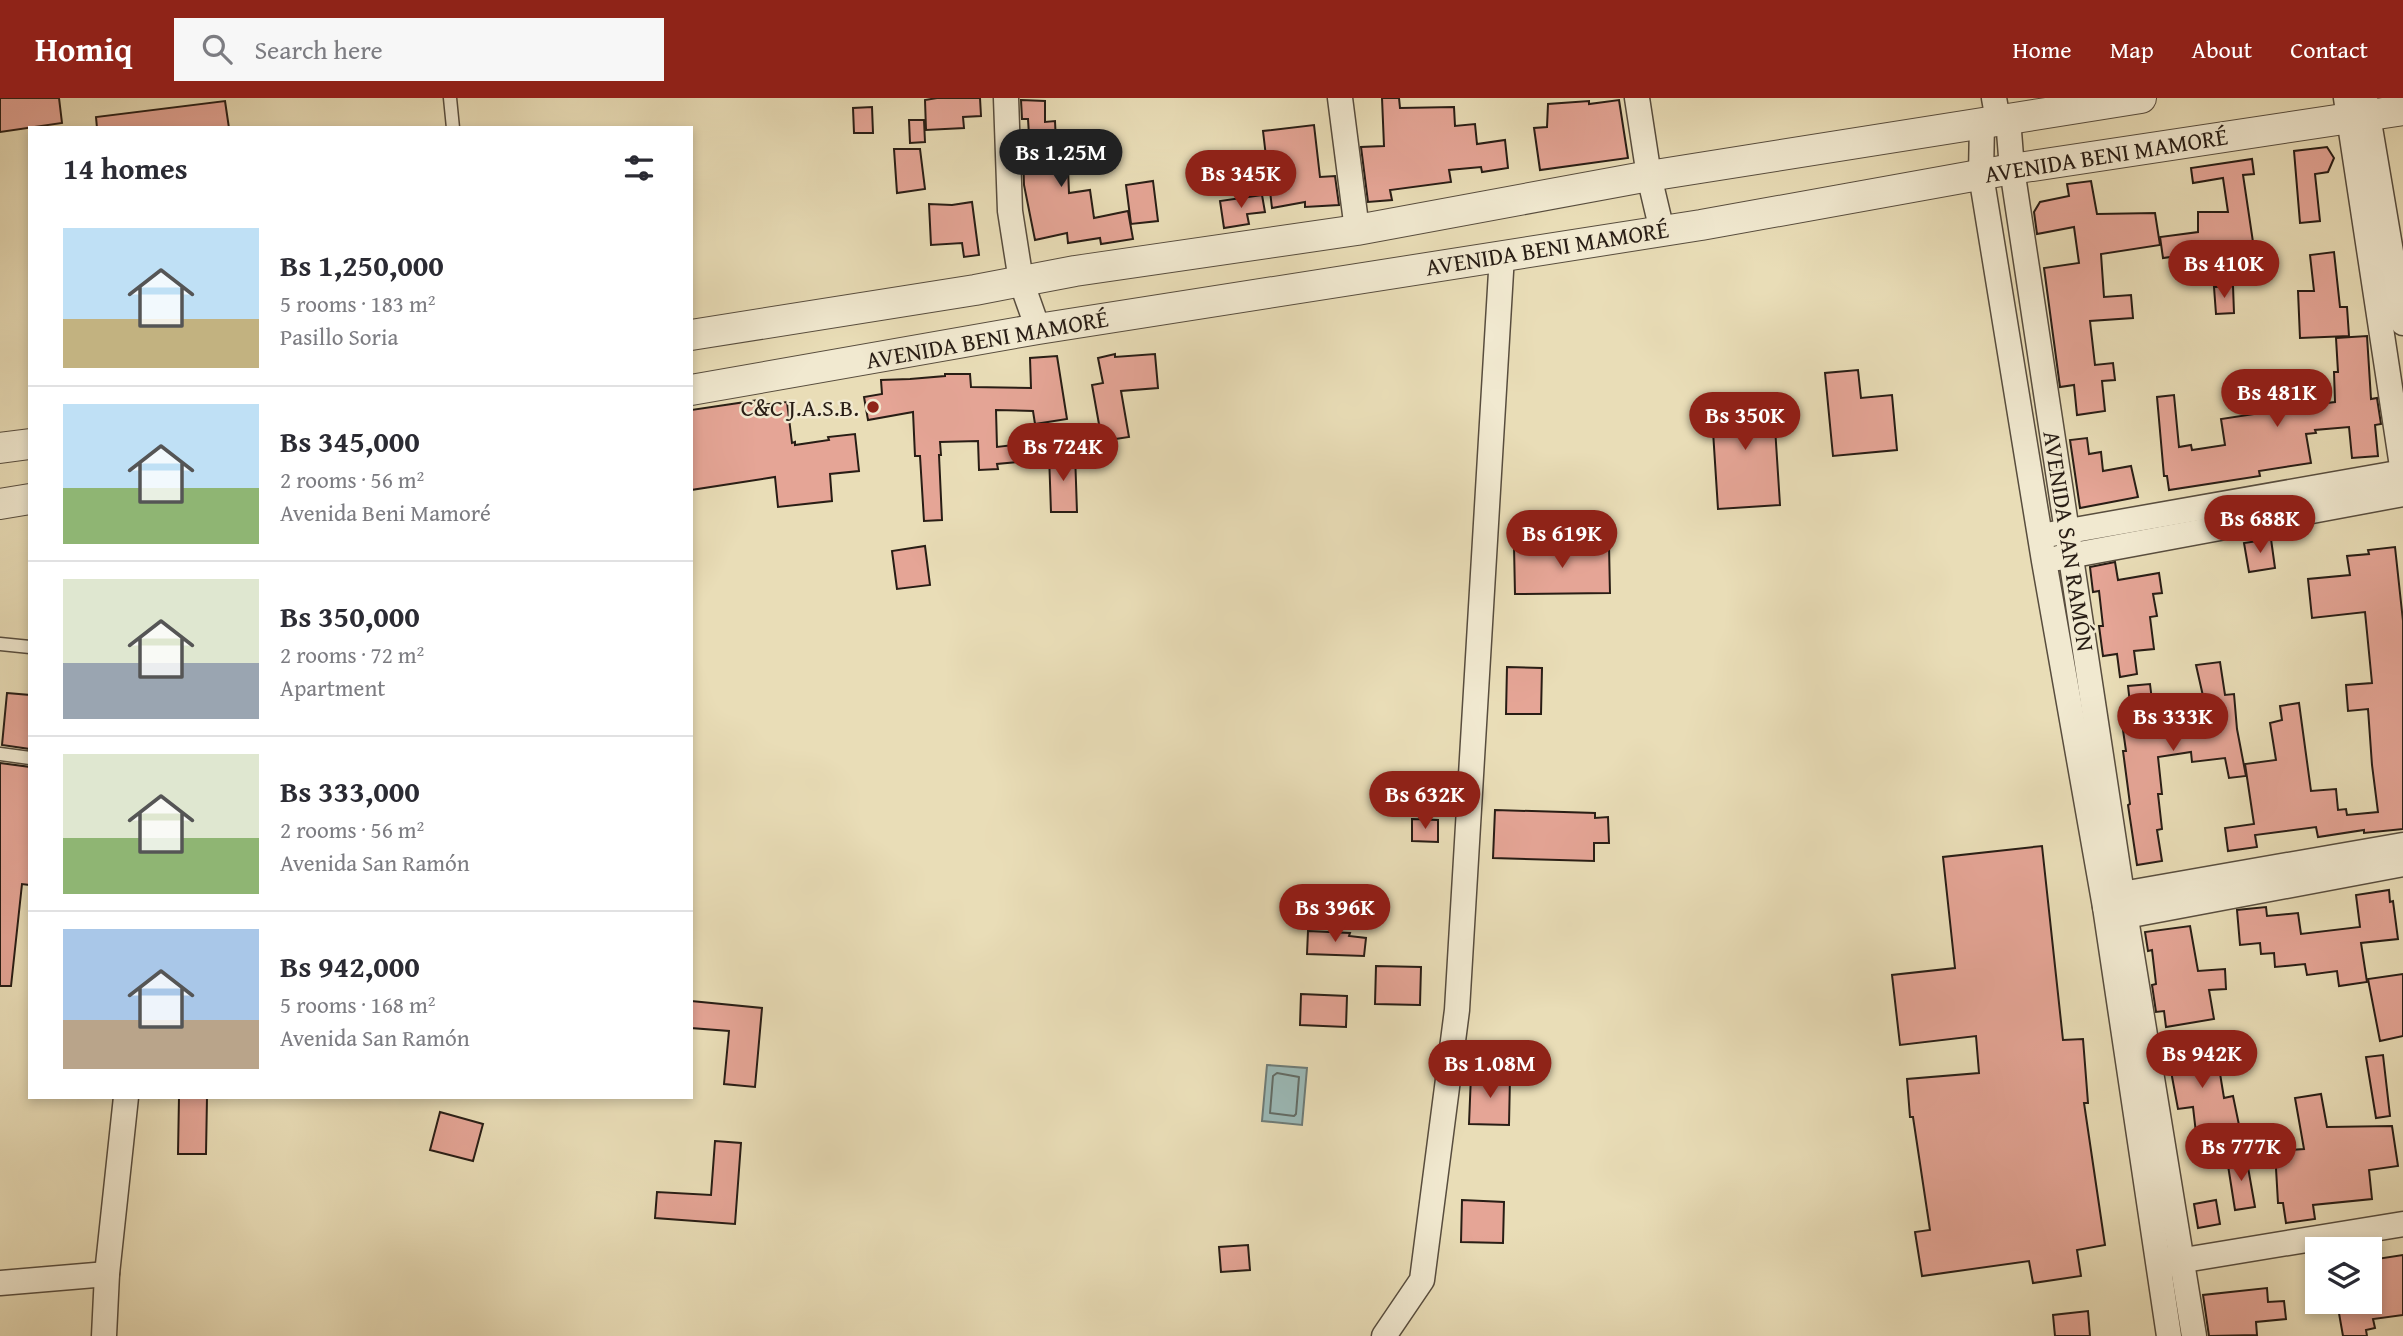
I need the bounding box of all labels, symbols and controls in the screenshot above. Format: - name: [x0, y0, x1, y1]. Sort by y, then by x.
- search box: [174, 18, 664, 81]
- text: Homiq: [35, 25, 132, 73]
- icon: search: [198, 30, 236, 68]
- text: Search here: [254, 30, 383, 69]
- text: Home: [2013, 32, 2072, 67]
- text: Map: [2110, 32, 2154, 67]
- text: About: [2192, 32, 2252, 67]
- text: Contact: [2290, 32, 2368, 67]
- street label: AVENIDA BENI MAMORÉ: [1982, 118, 2230, 192]
- pin: Bs 1.25M: [989, 130, 1133, 189]
- text: Bs 1.25M: [1015, 135, 1107, 168]
- text: 14 homes: [63, 146, 188, 190]
- icon: filters: [620, 149, 658, 187]
- pin: Bs 345K: [1176, 150, 1306, 210]
- text: Bs 345K: [1201, 156, 1281, 189]
- street label: AVENIDA BENI MAMORÉ: [1423, 211, 1671, 285]
- pin: Bs 410K: [2159, 240, 2289, 300]
- text: Bs 1,250,000: [280, 243, 444, 287]
- text: Bs 410K: [2184, 246, 2264, 279]
- icon: home: [119, 256, 203, 340]
- text: 5 rooms · 183 m²: [280, 287, 435, 320]
- street label: AVENIDA BENI MAMORÉ: [863, 300, 1111, 378]
- text: Pasillo Soria: [280, 320, 398, 353]
- pin: Bs 481K: [2212, 370, 2342, 429]
- text: Bs 481K: [2237, 375, 2317, 408]
- place label: C&C J.A.S.B.: [741, 390, 859, 425]
- pin: Bs 350K: [1680, 392, 1810, 452]
- text: Bs 350K: [1705, 398, 1785, 431]
- marker: C&C J.A.S.B.: [865, 399, 881, 415]
- text: Bs 345,000: [280, 419, 420, 463]
- pin: Bs 724K: [998, 424, 1128, 483]
- street label: AVENIDA SAN RAMÓN: [2034, 428, 2104, 654]
- text: Bs 724K: [1023, 429, 1103, 462]
- icon: home: [119, 432, 203, 516]
- text: 2 rooms · 56 m²: [280, 463, 424, 496]
- text: Avenida Beni Mamoré: [280, 496, 491, 529]
- pin: Bs 688K: [2195, 496, 2325, 555]
- text: Bs 688K: [2220, 501, 2300, 534]
- pin: Bs 619K: [1497, 510, 1627, 570]
- text: Bs 619K: [1522, 516, 1602, 549]
- text: Bs 350,000: [280, 594, 420, 638]
- icon: home: [119, 607, 203, 691]
- text: 2 rooms · 72 m²: [280, 638, 424, 671]
- text: Apartment: [280, 671, 385, 704]
- pin: Bs 333K: [2108, 694, 2238, 753]
- text: Bs 333K: [2133, 699, 2213, 732]
- text: Bs 333,000: [280, 769, 420, 813]
- pin: Bs 632K: [1360, 772, 1490, 831]
- text: Bs 632K: [1385, 777, 1465, 810]
- icon: home: [119, 782, 203, 866]
- text: 2 rooms · 56 m²: [280, 813, 424, 846]
- text: Avenida San Ramón: [280, 846, 470, 879]
- pin: Bs 396K: [1270, 884, 1400, 944]
- text: Bs 396K: [1295, 890, 1375, 923]
- text: Bs 942,000: [280, 944, 420, 988]
- icon: home: [119, 957, 203, 1041]
- text: 5 rooms · 168 m²: [280, 988, 435, 1021]
- text: Avenida San Ramón: [280, 1021, 470, 1054]
- pin: Bs 942K: [2137, 1030, 2267, 1090]
- text: Bs 942K: [2162, 1036, 2242, 1069]
- pin: Bs 1.08M: [1418, 1040, 1562, 1100]
- text: Bs 1.08M: [1444, 1046, 1536, 1079]
- pin: Bs 777K: [2176, 1124, 2306, 1183]
- text: Bs 777K: [2201, 1129, 2281, 1162]
- map controls: [2305, 1237, 2382, 1314]
- button: layers: [2305, 1237, 2382, 1314]

